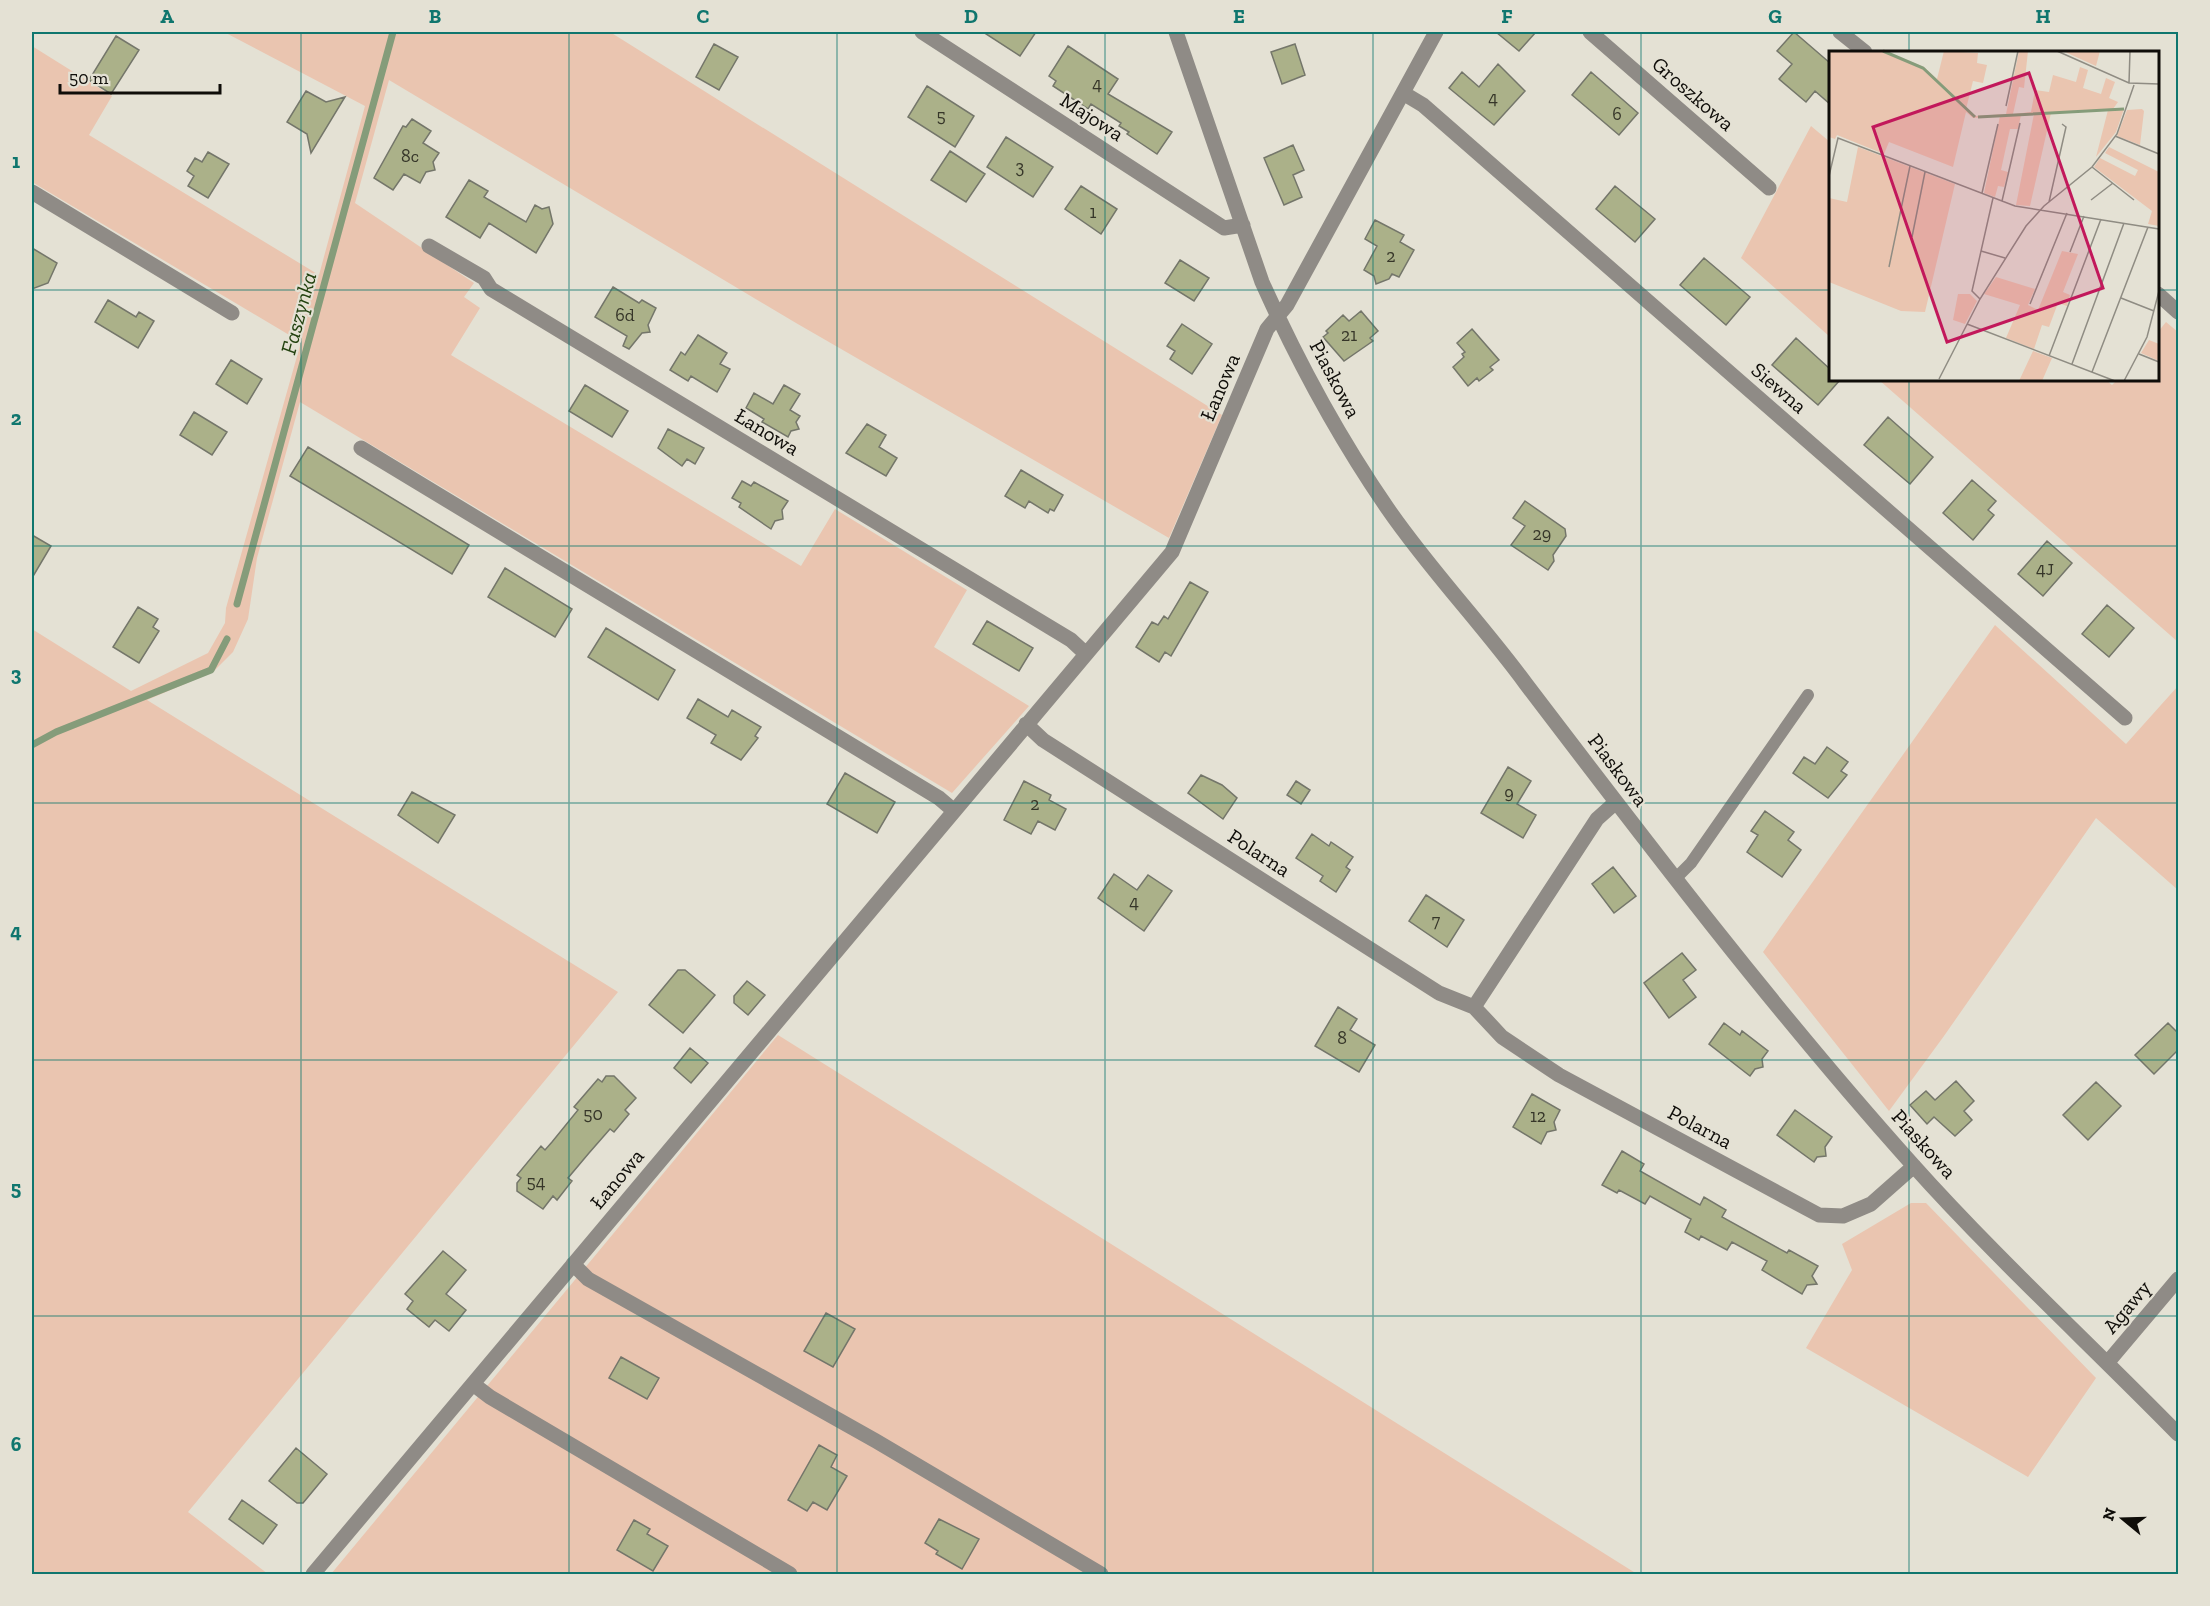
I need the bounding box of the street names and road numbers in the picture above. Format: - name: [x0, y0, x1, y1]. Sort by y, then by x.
- street label: Groszkowa: [1647, 51, 1739, 136]
- street label: Majowa: [1055, 87, 1129, 147]
- street label: Piaskowa: [1305, 336, 1366, 422]
- street label: Łanowa: [1194, 350, 1245, 424]
- street label: Siewna: [1747, 357, 1812, 418]
- street label: Łanowa: [731, 403, 804, 460]
- street label: Piaskowa: [1583, 728, 1654, 811]
- street label: Polarna: [1223, 823, 1295, 882]
- street label: Polarna: [1664, 1099, 1737, 1154]
- street label: Piaskowa: [1887, 1104, 1962, 1183]
- street label: Łanowa: [584, 1144, 649, 1214]
- street label: Agawy: [2097, 1275, 2156, 1338]

